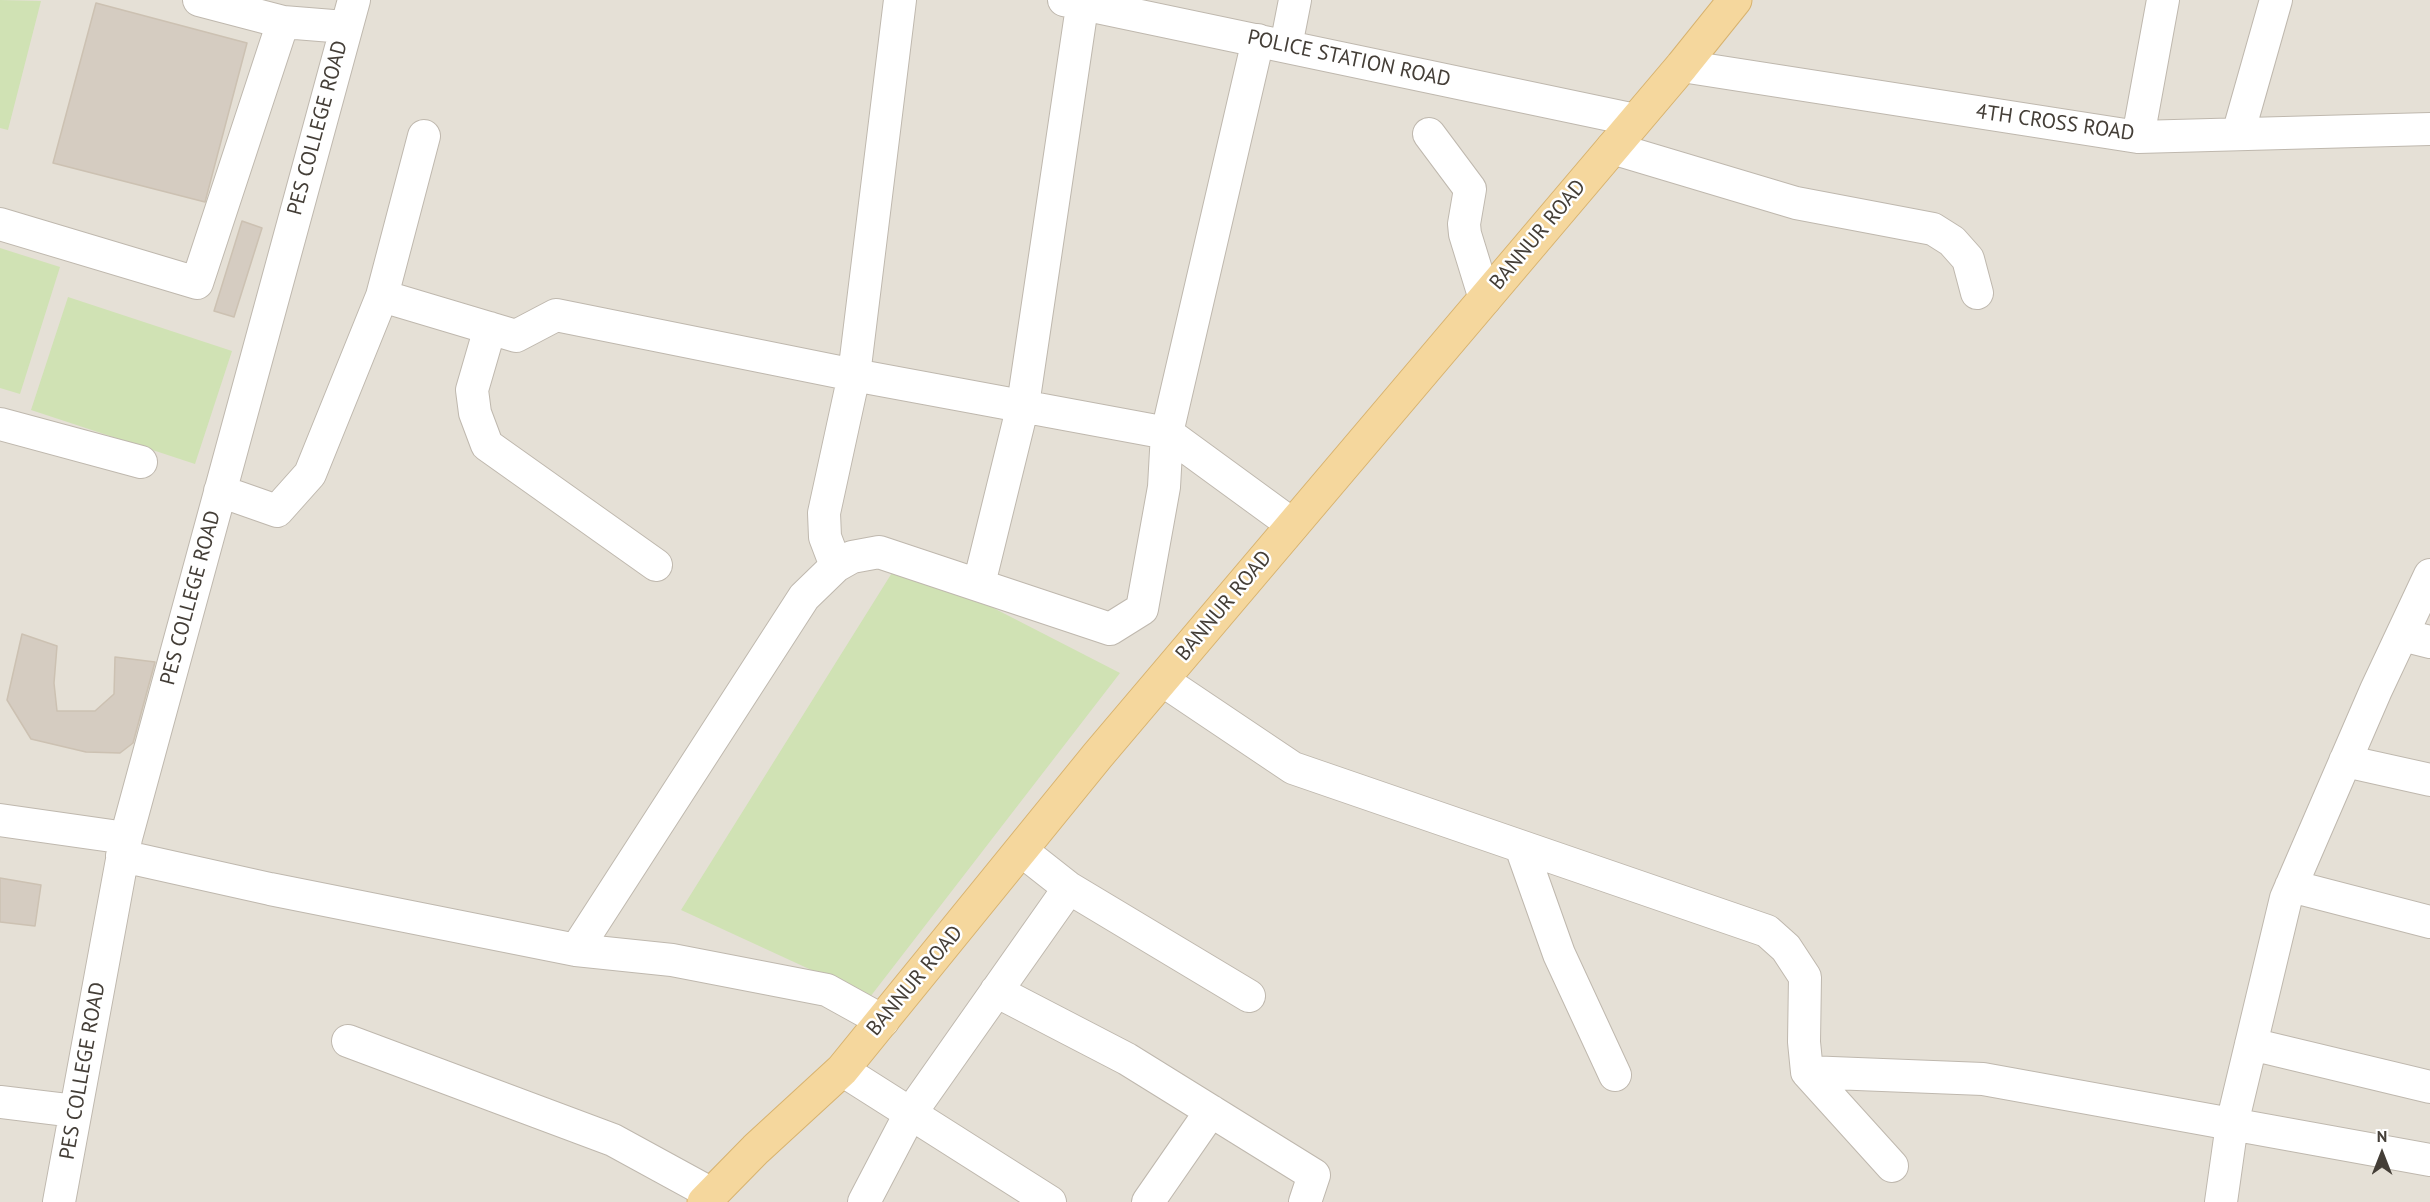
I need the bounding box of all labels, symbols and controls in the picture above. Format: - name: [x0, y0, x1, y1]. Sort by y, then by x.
- street label: POLICE STATION ROAD: [1245, 25, 1453, 93]
- street label: PES COLLEGE ROAD: [283, 38, 353, 218]
- street label: 4TH CROSS ROAD: [1974, 99, 2136, 147]
- street label: BANNUR ROAD: [1485, 175, 1591, 295]
- street label: PES COLLEGE ROAD: [156, 508, 226, 688]
- street label: BANNUR ROAD: [1171, 546, 1277, 666]
- street label: BANNUR ROAD: [862, 921, 968, 1041]
- street label: PES COLLEGE ROAD: [55, 980, 111, 1162]
- north arrow: [2352, 1124, 2412, 1184]
- text: N: [2377, 1126, 2387, 1146]

